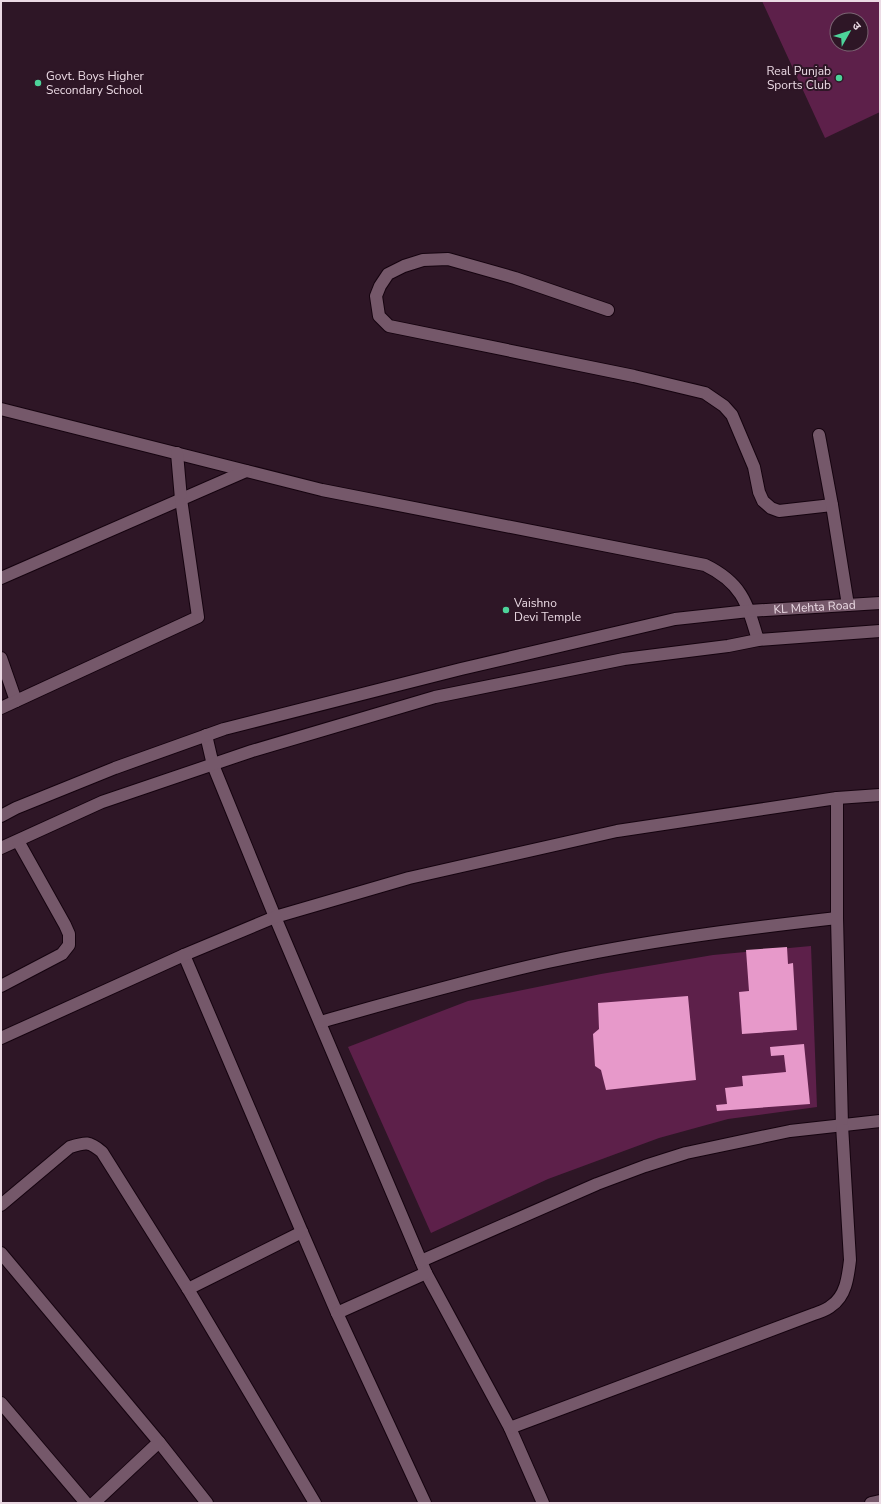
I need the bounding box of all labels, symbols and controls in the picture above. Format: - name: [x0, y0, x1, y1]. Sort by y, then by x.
- north arrow: [829, 12, 869, 52]
- text: उ: [849, 19, 865, 34]
- place label: Real Punjab Sports Club: [766, 63, 831, 93]
- place label: Govt. Boys Higher Secondary School: [46, 68, 145, 98]
- marker: Real Punjab Sports Club: [834, 73, 844, 83]
- marker: Govt. Boys Higher Secondary School: [33, 78, 43, 88]
- place label: Vaishno Devi Temple: [513, 595, 581, 625]
- street label: KL Mehta Road: [773, 596, 856, 617]
- marker: Vaishno Devi Temple: [501, 605, 511, 615]

